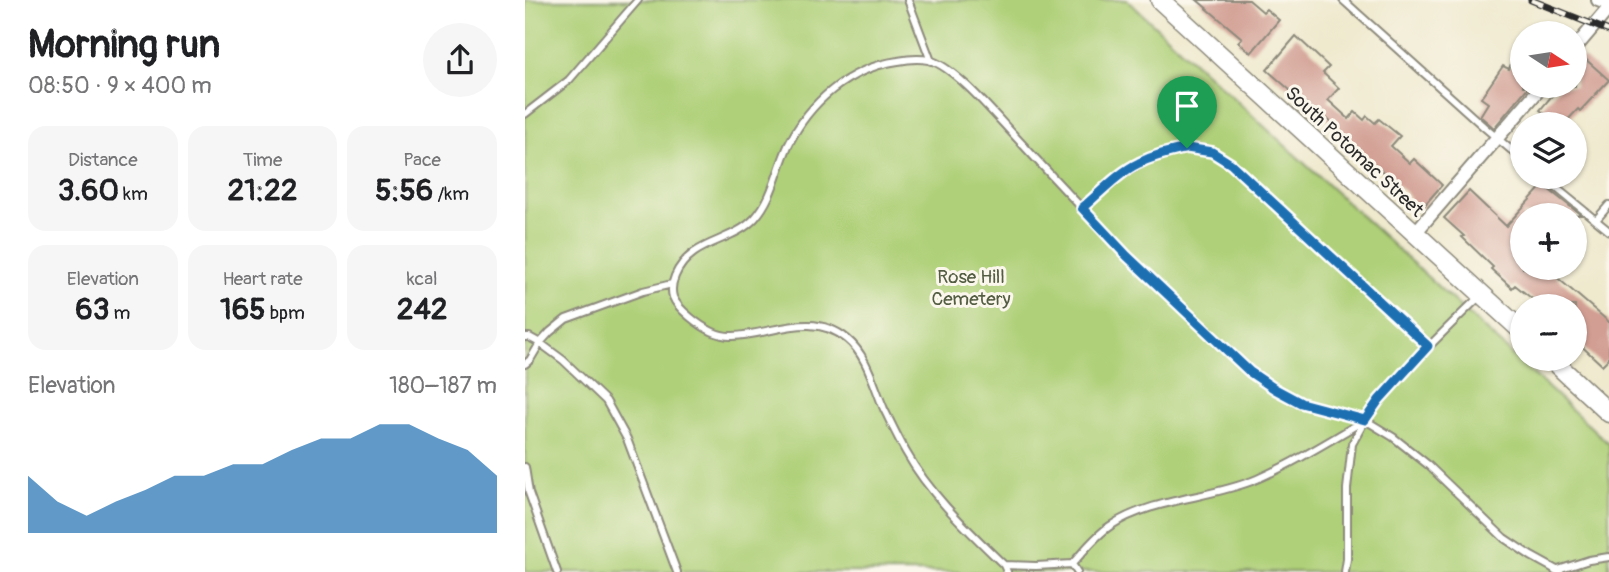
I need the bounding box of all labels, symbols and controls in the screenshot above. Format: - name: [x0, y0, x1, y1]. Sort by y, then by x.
- text: Morning run: [28, 21, 220, 69]
- north arrow: [1510, 21, 1587, 98]
- map controls: [1510, 21, 1587, 371]
- button: share: [423, 23, 497, 97]
- text: 08:50 · 9 × 400 m: [28, 71, 212, 100]
- pin: [1157, 76, 1217, 148]
- street label: South Potomac Street: [1280, 81, 1429, 222]
- icon: arrive: [1168, 87, 1206, 125]
- button: layers: [1510, 112, 1587, 189]
- text: Distance: [68, 148, 138, 172]
- text: Time: [243, 148, 282, 172]
- text: Pace: [403, 148, 441, 172]
- text: 3.60: [58, 172, 119, 209]
- text: 21:22: [227, 172, 298, 209]
- text: 5:56: [375, 172, 433, 209]
- text: km: [119, 182, 148, 206]
- text: /km: [433, 182, 469, 206]
- button: +: [1510, 203, 1587, 280]
- park label: Rose Hill Cemetery: [931, 265, 1011, 311]
- text: Elevation: [67, 267, 139, 291]
- text: Heart rate: [222, 267, 303, 291]
- text: kcal: [407, 267, 438, 291]
- text: 63: [75, 291, 109, 328]
- text: 165: [220, 291, 266, 328]
- text: 242: [397, 291, 448, 328]
- button: −: [1510, 294, 1587, 371]
- text: m: [109, 301, 130, 325]
- text: bpm: [266, 301, 305, 325]
- text: Elevation: [28, 371, 116, 400]
- text: 180–187 m: [389, 371, 497, 400]

